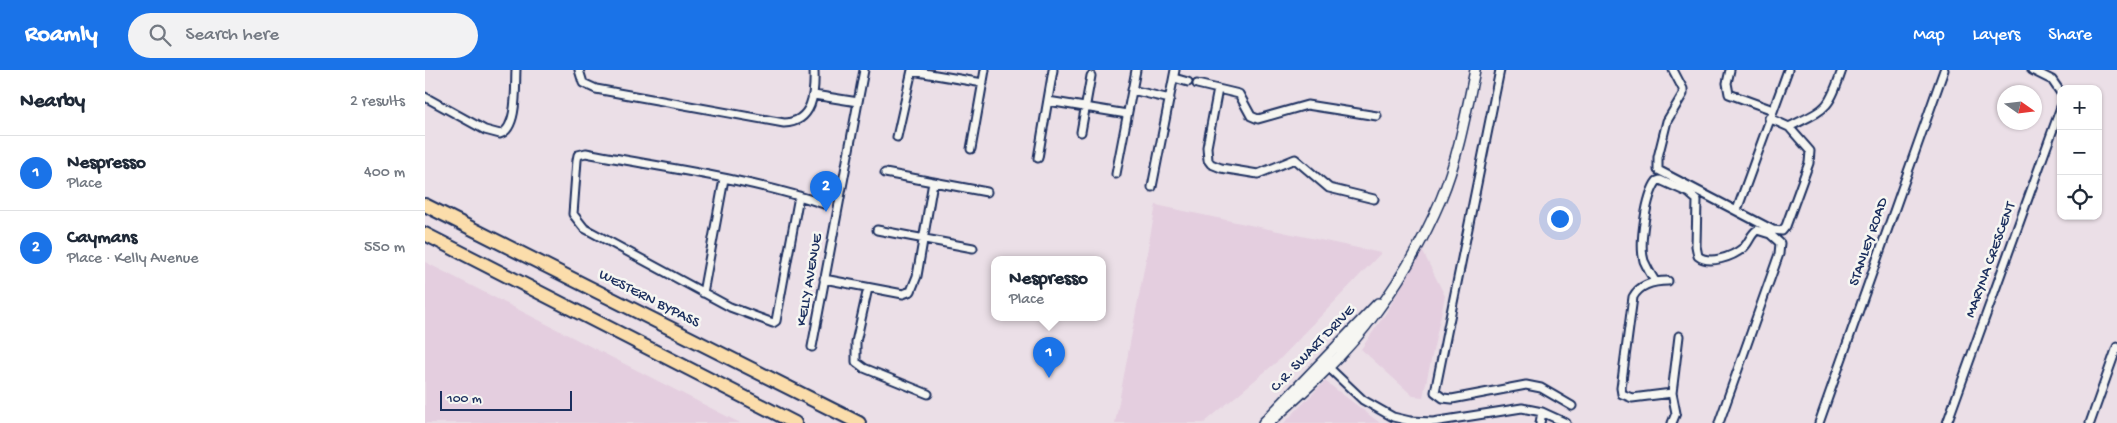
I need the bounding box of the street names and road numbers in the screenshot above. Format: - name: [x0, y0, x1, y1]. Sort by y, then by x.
- street label: STANLEY ROAD: [1845, 195, 1893, 289]
- street label: MARYNA CRESCENT: [1962, 199, 2021, 320]
- street label: KELLY AVENUE: [793, 232, 827, 328]
- street label: WESTERN BYPASS: [595, 266, 703, 332]
- street label: C.R. SWART DRIVE: [1267, 301, 1359, 396]

